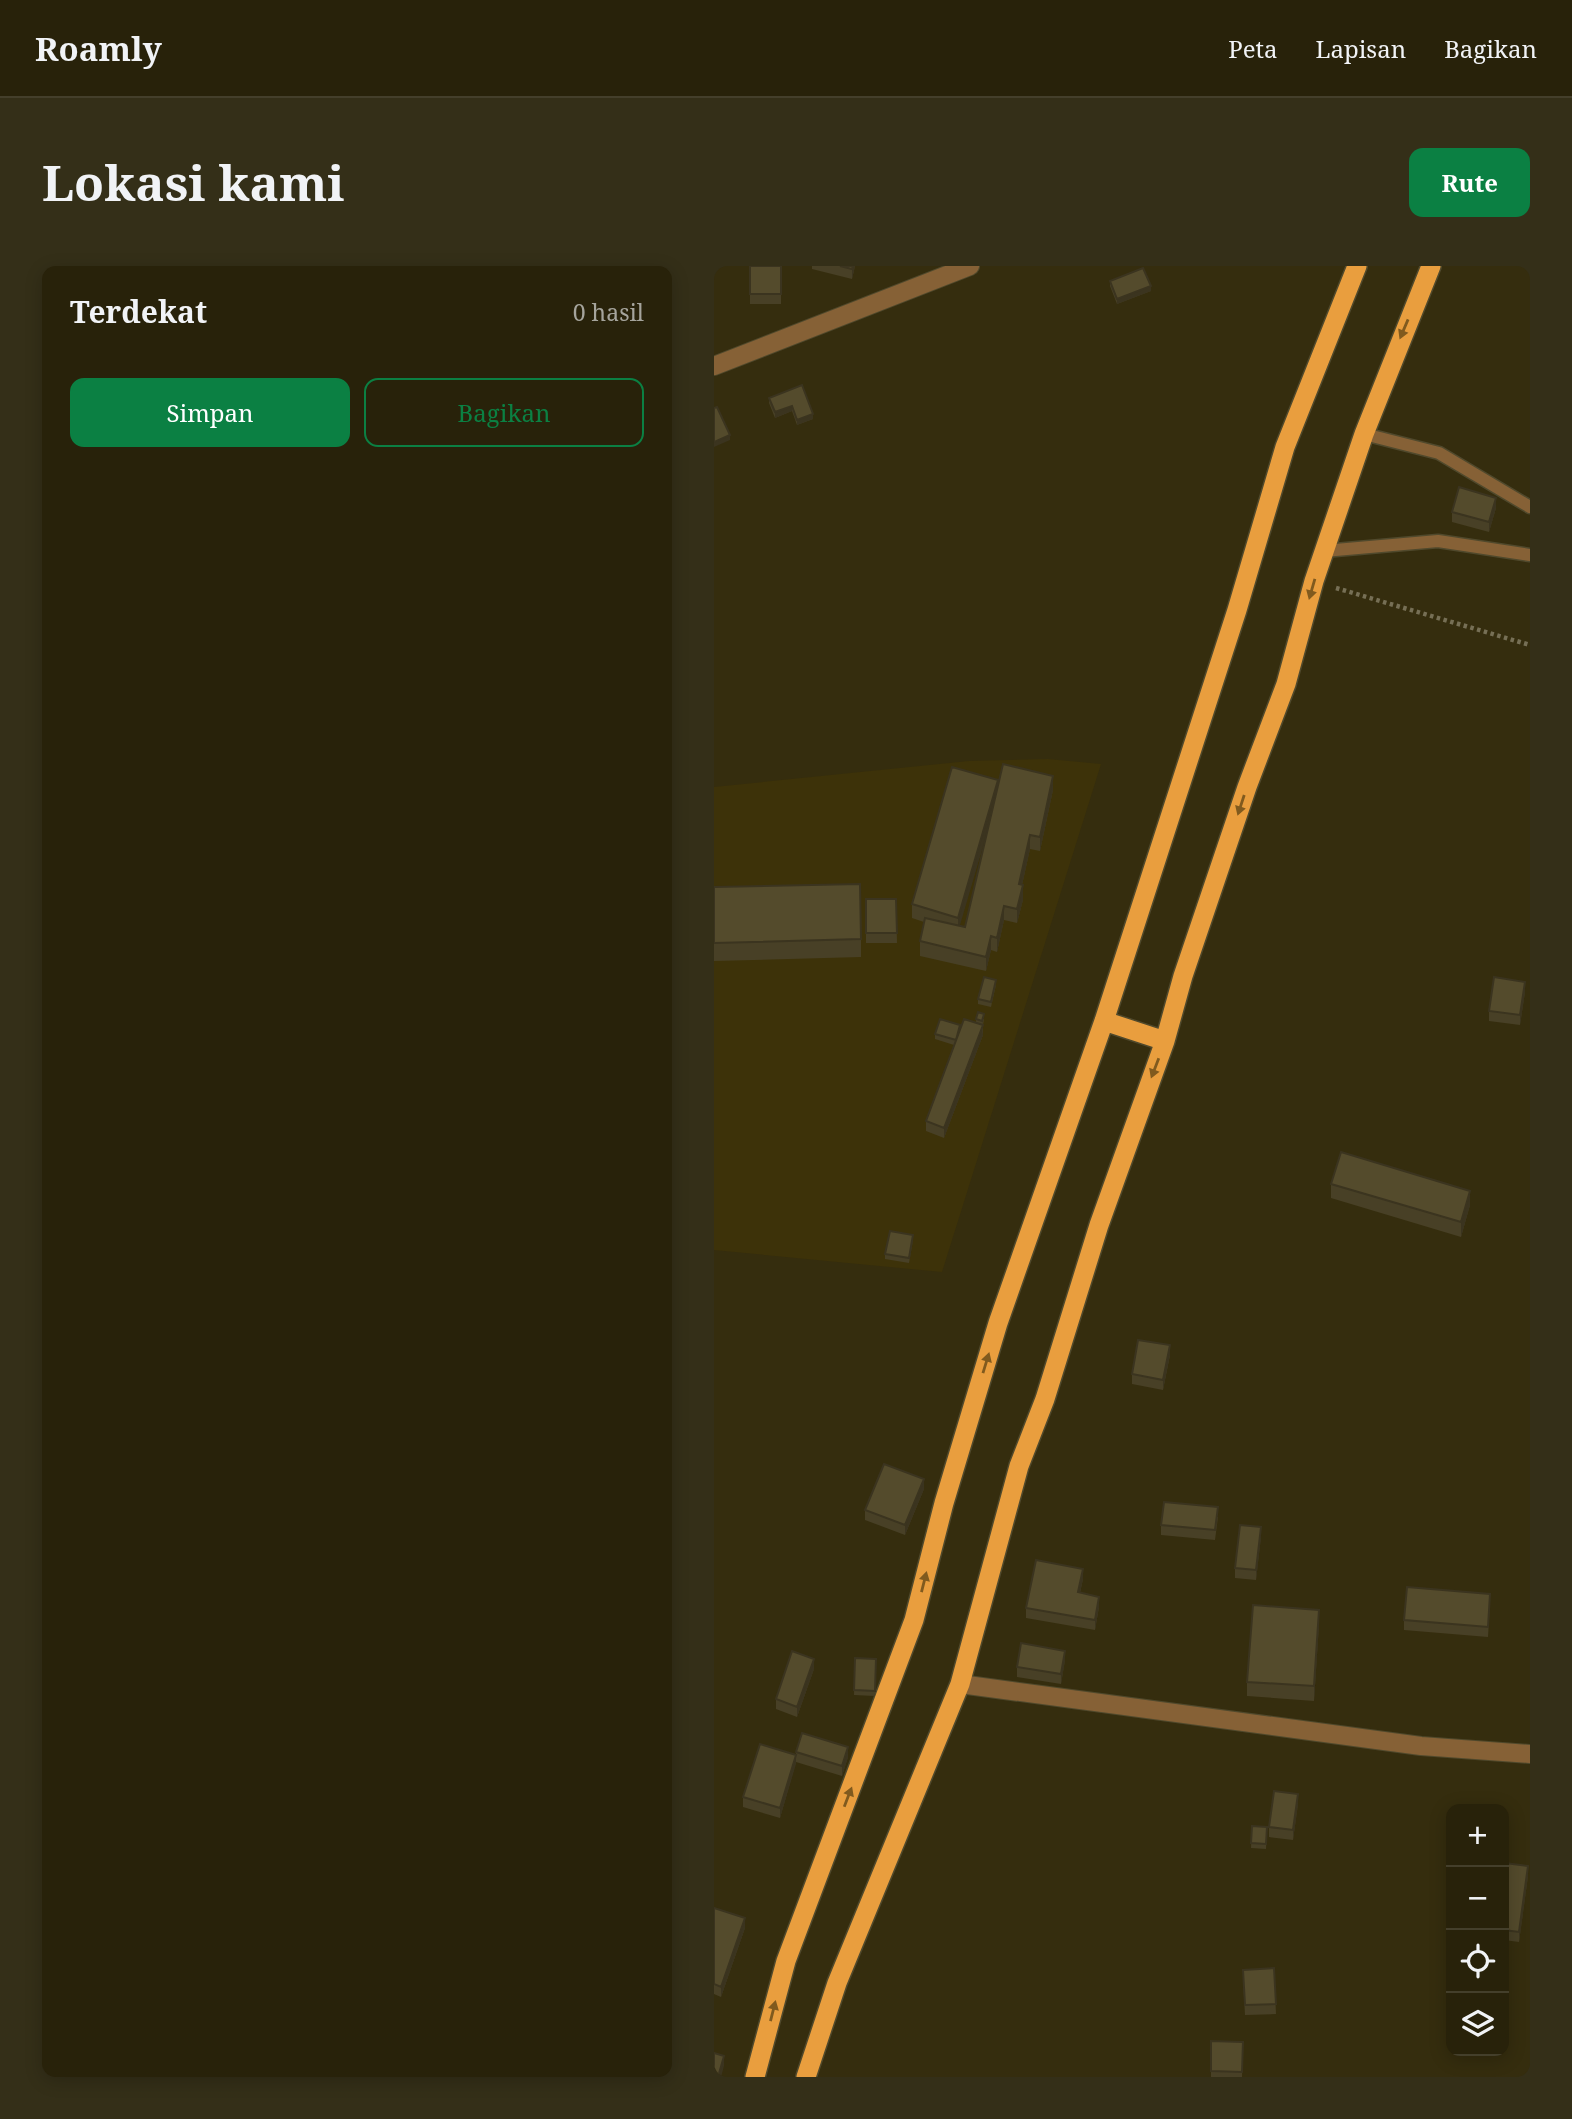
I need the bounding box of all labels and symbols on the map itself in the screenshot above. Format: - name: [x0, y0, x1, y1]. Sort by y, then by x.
- one-way arrow: [1399, 319, 1410, 340]
- one-way arrow: [1306, 579, 1316, 600]
- one-way arrow: [1236, 795, 1246, 816]
- one-way arrow: [1149, 1057, 1160, 1078]
- one-way arrow: [981, 1353, 991, 1374]
- one-way arrow: [919, 1571, 930, 1593]
- one-way arrow: [842, 1786, 853, 1807]
- one-way arrow: [768, 2000, 779, 2022]

